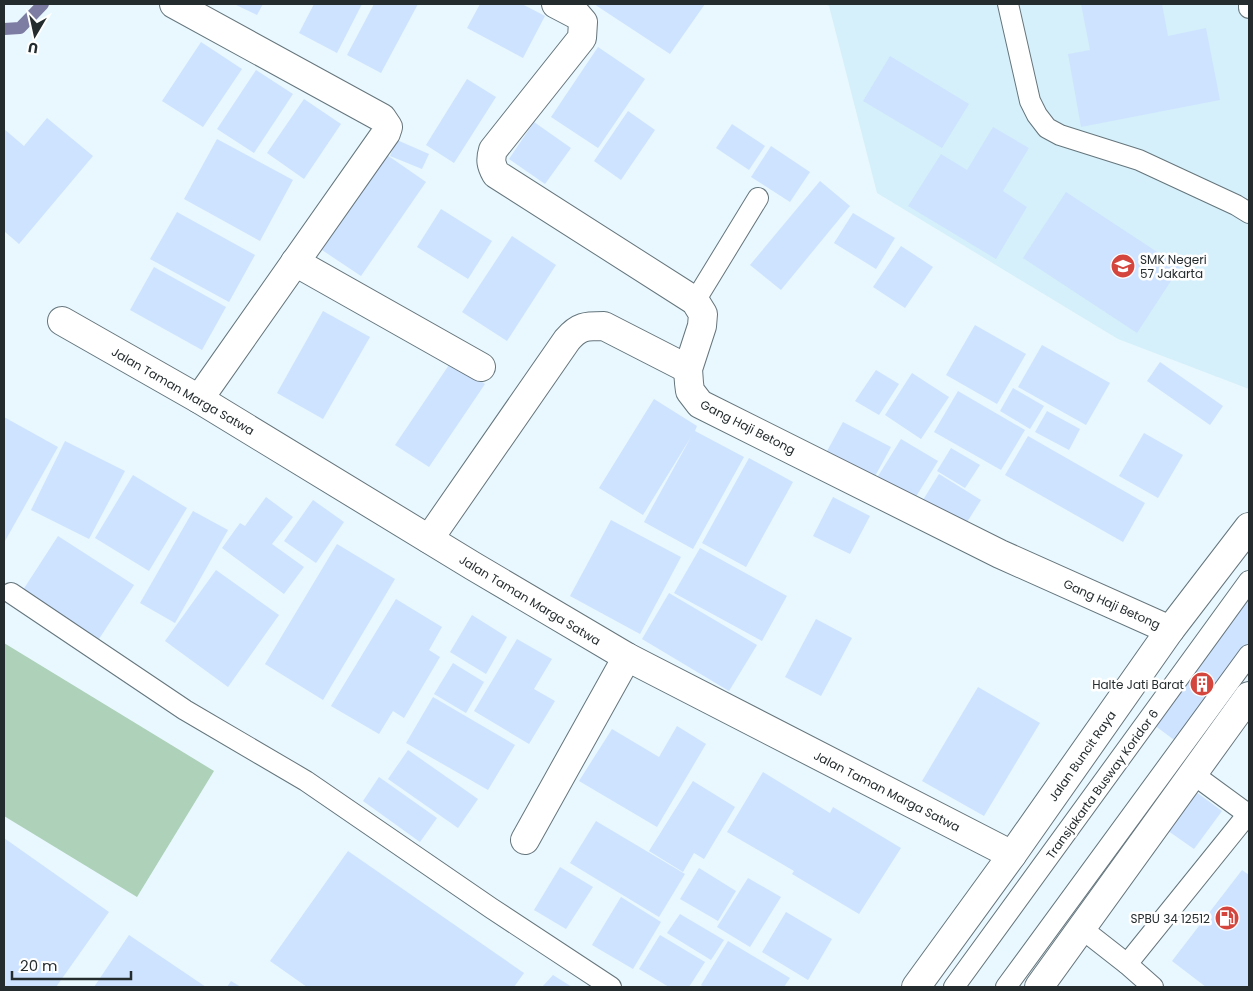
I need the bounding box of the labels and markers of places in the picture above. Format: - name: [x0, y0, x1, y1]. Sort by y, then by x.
- place label: SMK Negeri 57 Jakarta: [1140, 251, 1207, 282]
- school or university icon: SMK Negeri 57 Jakarta: [1110, 253, 1136, 279]
- building icon: Halte Jati Barat: [1189, 671, 1215, 697]
- place label: Halte Jati Barat: [1092, 676, 1184, 693]
- fuel station icon: SPBU 34 12512: [1214, 905, 1240, 931]
- place label: SPBU 34 12512: [1131, 910, 1210, 927]

